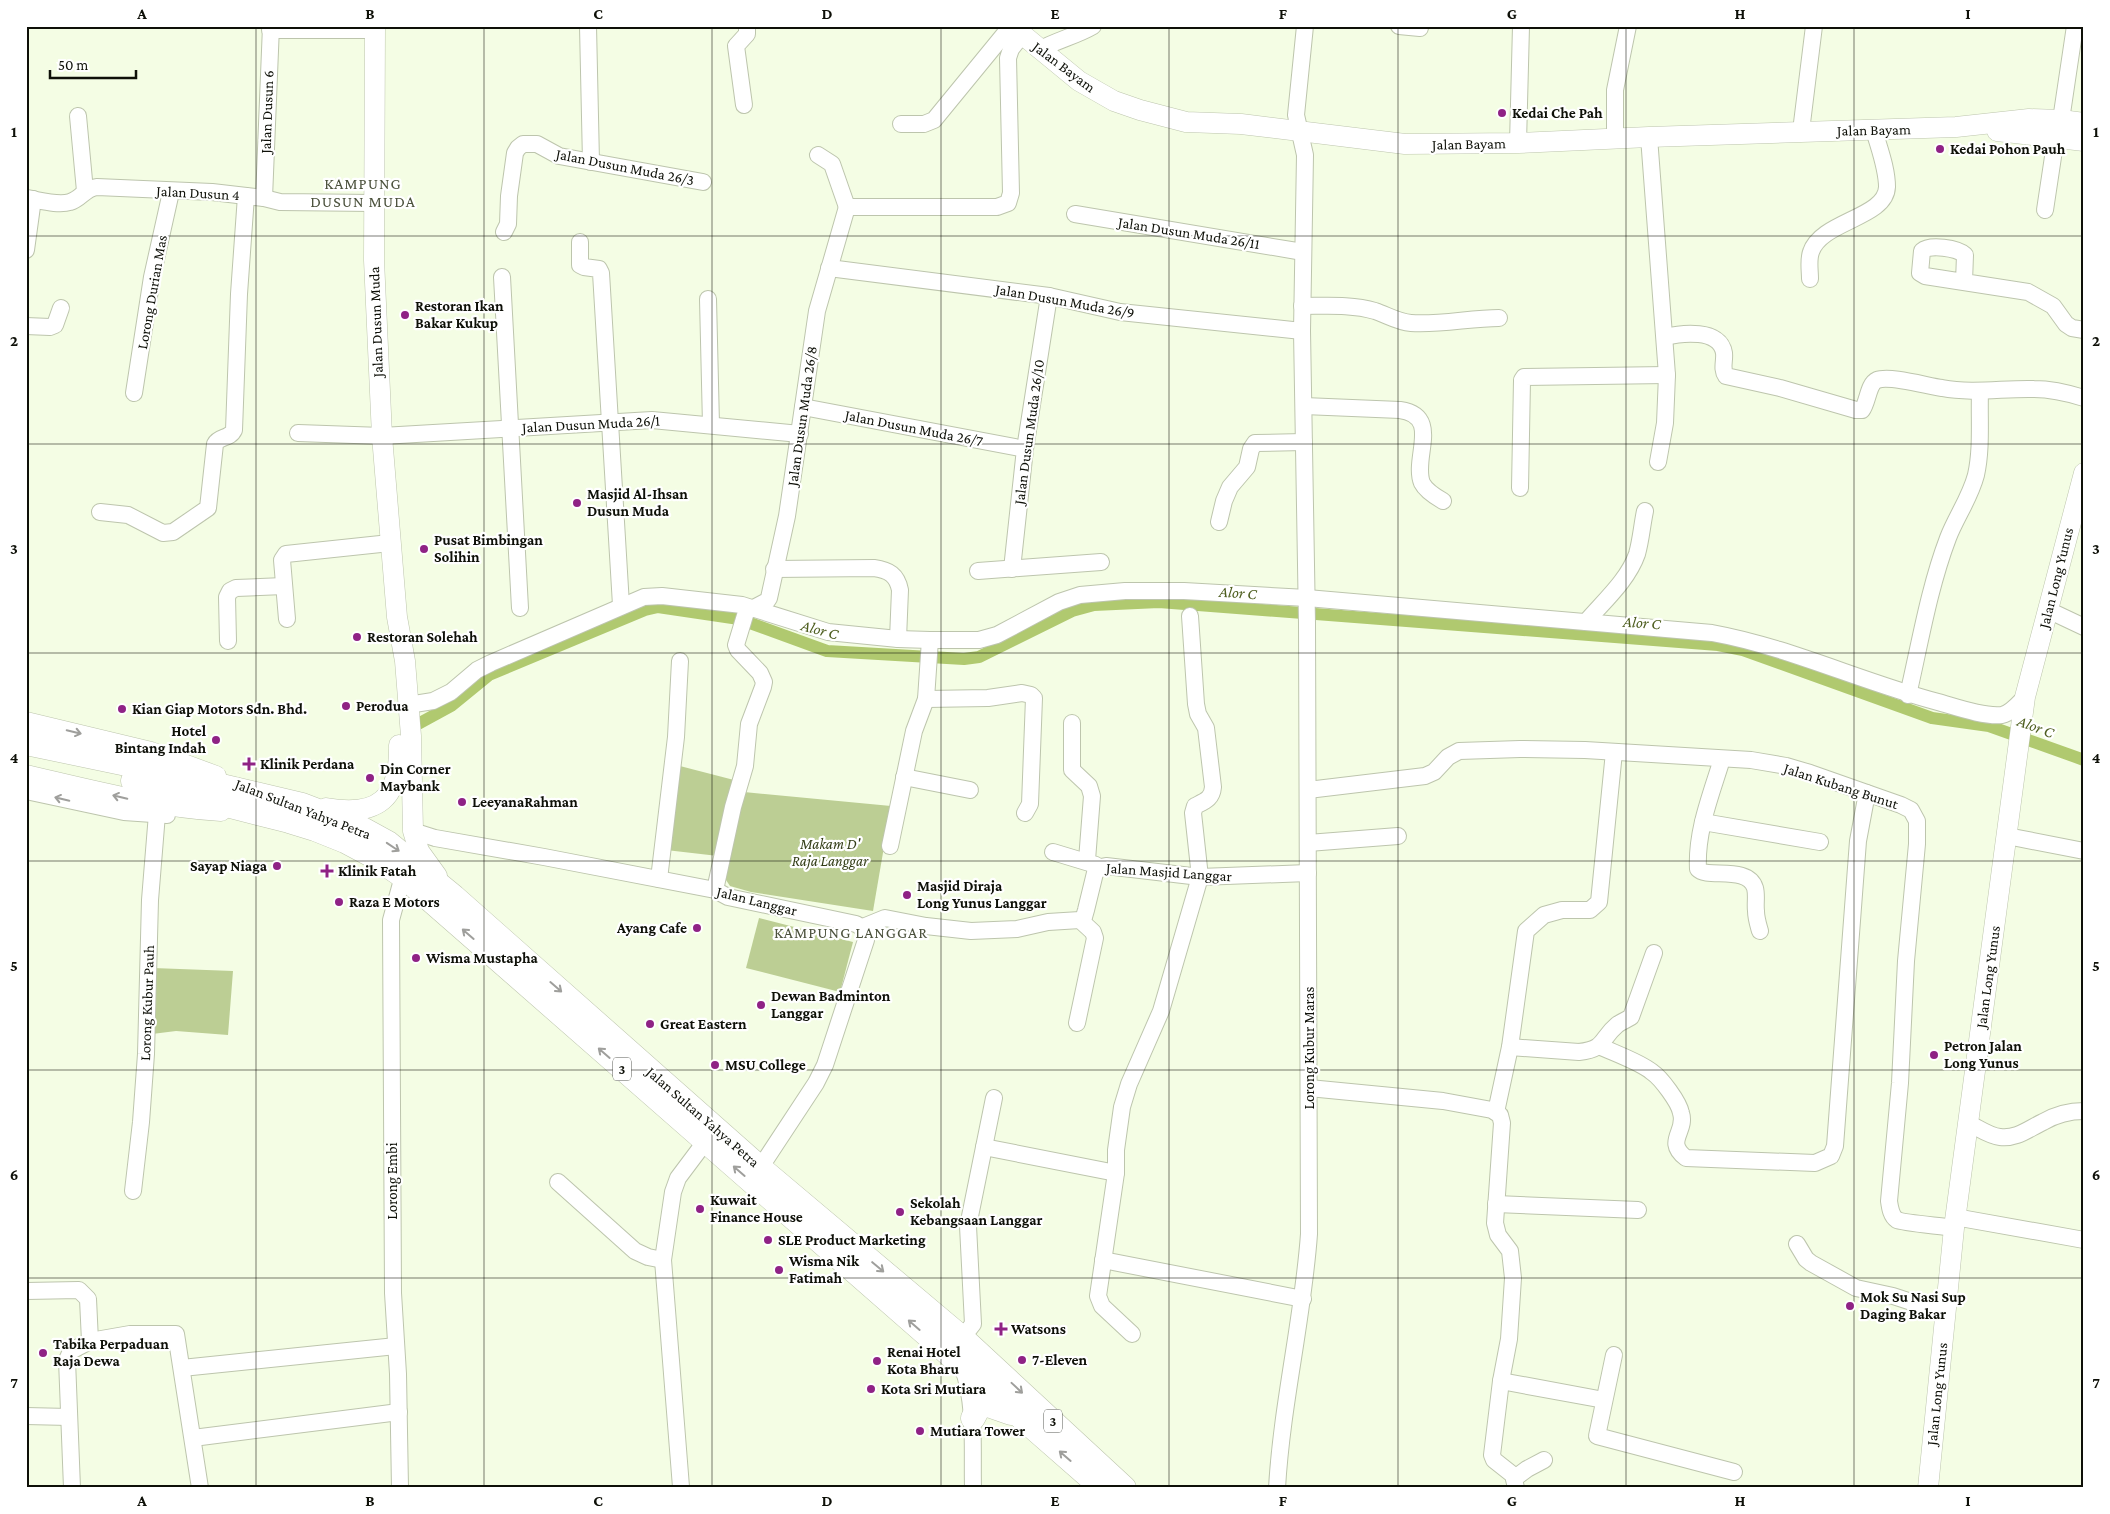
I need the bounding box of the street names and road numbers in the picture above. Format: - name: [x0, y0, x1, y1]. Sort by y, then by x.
- street label: Jalan Bayam: [1027, 37, 1098, 96]
- street label: Jalan Dusun 6: [257, 70, 277, 156]
- street label: Jalan Bayam: [1835, 121, 1911, 140]
- street label: Jalan Bayam: [1430, 135, 1506, 154]
- street label: Jalan Dusun Muda 26/3: [552, 145, 695, 189]
- street label: Jalan Dusun 4: [154, 183, 240, 204]
- street label: Jalan Dusun Muda 26/11: [1115, 214, 1261, 253]
- street label: Lorong Durian Mas: [134, 233, 171, 351]
- street label: Jalan Dusun Muda: [366, 266, 387, 380]
- street label: Jalan Dusun Muda 26/9: [992, 281, 1136, 322]
- street label: Jalan Dusun Muda 26/8: [784, 345, 821, 489]
- street label: Jalan Dusun Muda 26/10: [1011, 358, 1048, 508]
- street label: Jalan Dusun Muda 26/7: [841, 406, 984, 450]
- street label: Jalan Dusun Muda 26/1: [520, 412, 660, 437]
- street label: Jalan Long Yunus: [2035, 526, 2077, 632]
- street label: Jalan Kubang Bunut: [1780, 759, 1901, 813]
- street label: Jalan Sultan Yahya Petra: [231, 775, 373, 843]
- street label: Jalan Masjid Langgar: [1104, 859, 1233, 885]
- street label: Jalan Langgar: [713, 883, 800, 920]
- street label: Jalan Long Yunus: [1973, 925, 2004, 1031]
- street label: Lorong Kubur Pauh: [137, 945, 158, 1061]
- street label: Lorong Kubur Maras: [1301, 986, 1318, 1109]
- road number: 3: [613, 1058, 631, 1080]
- street label: Jalan Sultan Yahya Petra: [641, 1062, 763, 1171]
- street label: Lorong Embi: [384, 1142, 401, 1220]
- street label: Jalan Long Yunus: [1923, 1342, 1951, 1448]
- road number: 3: [1044, 1410, 1062, 1432]

